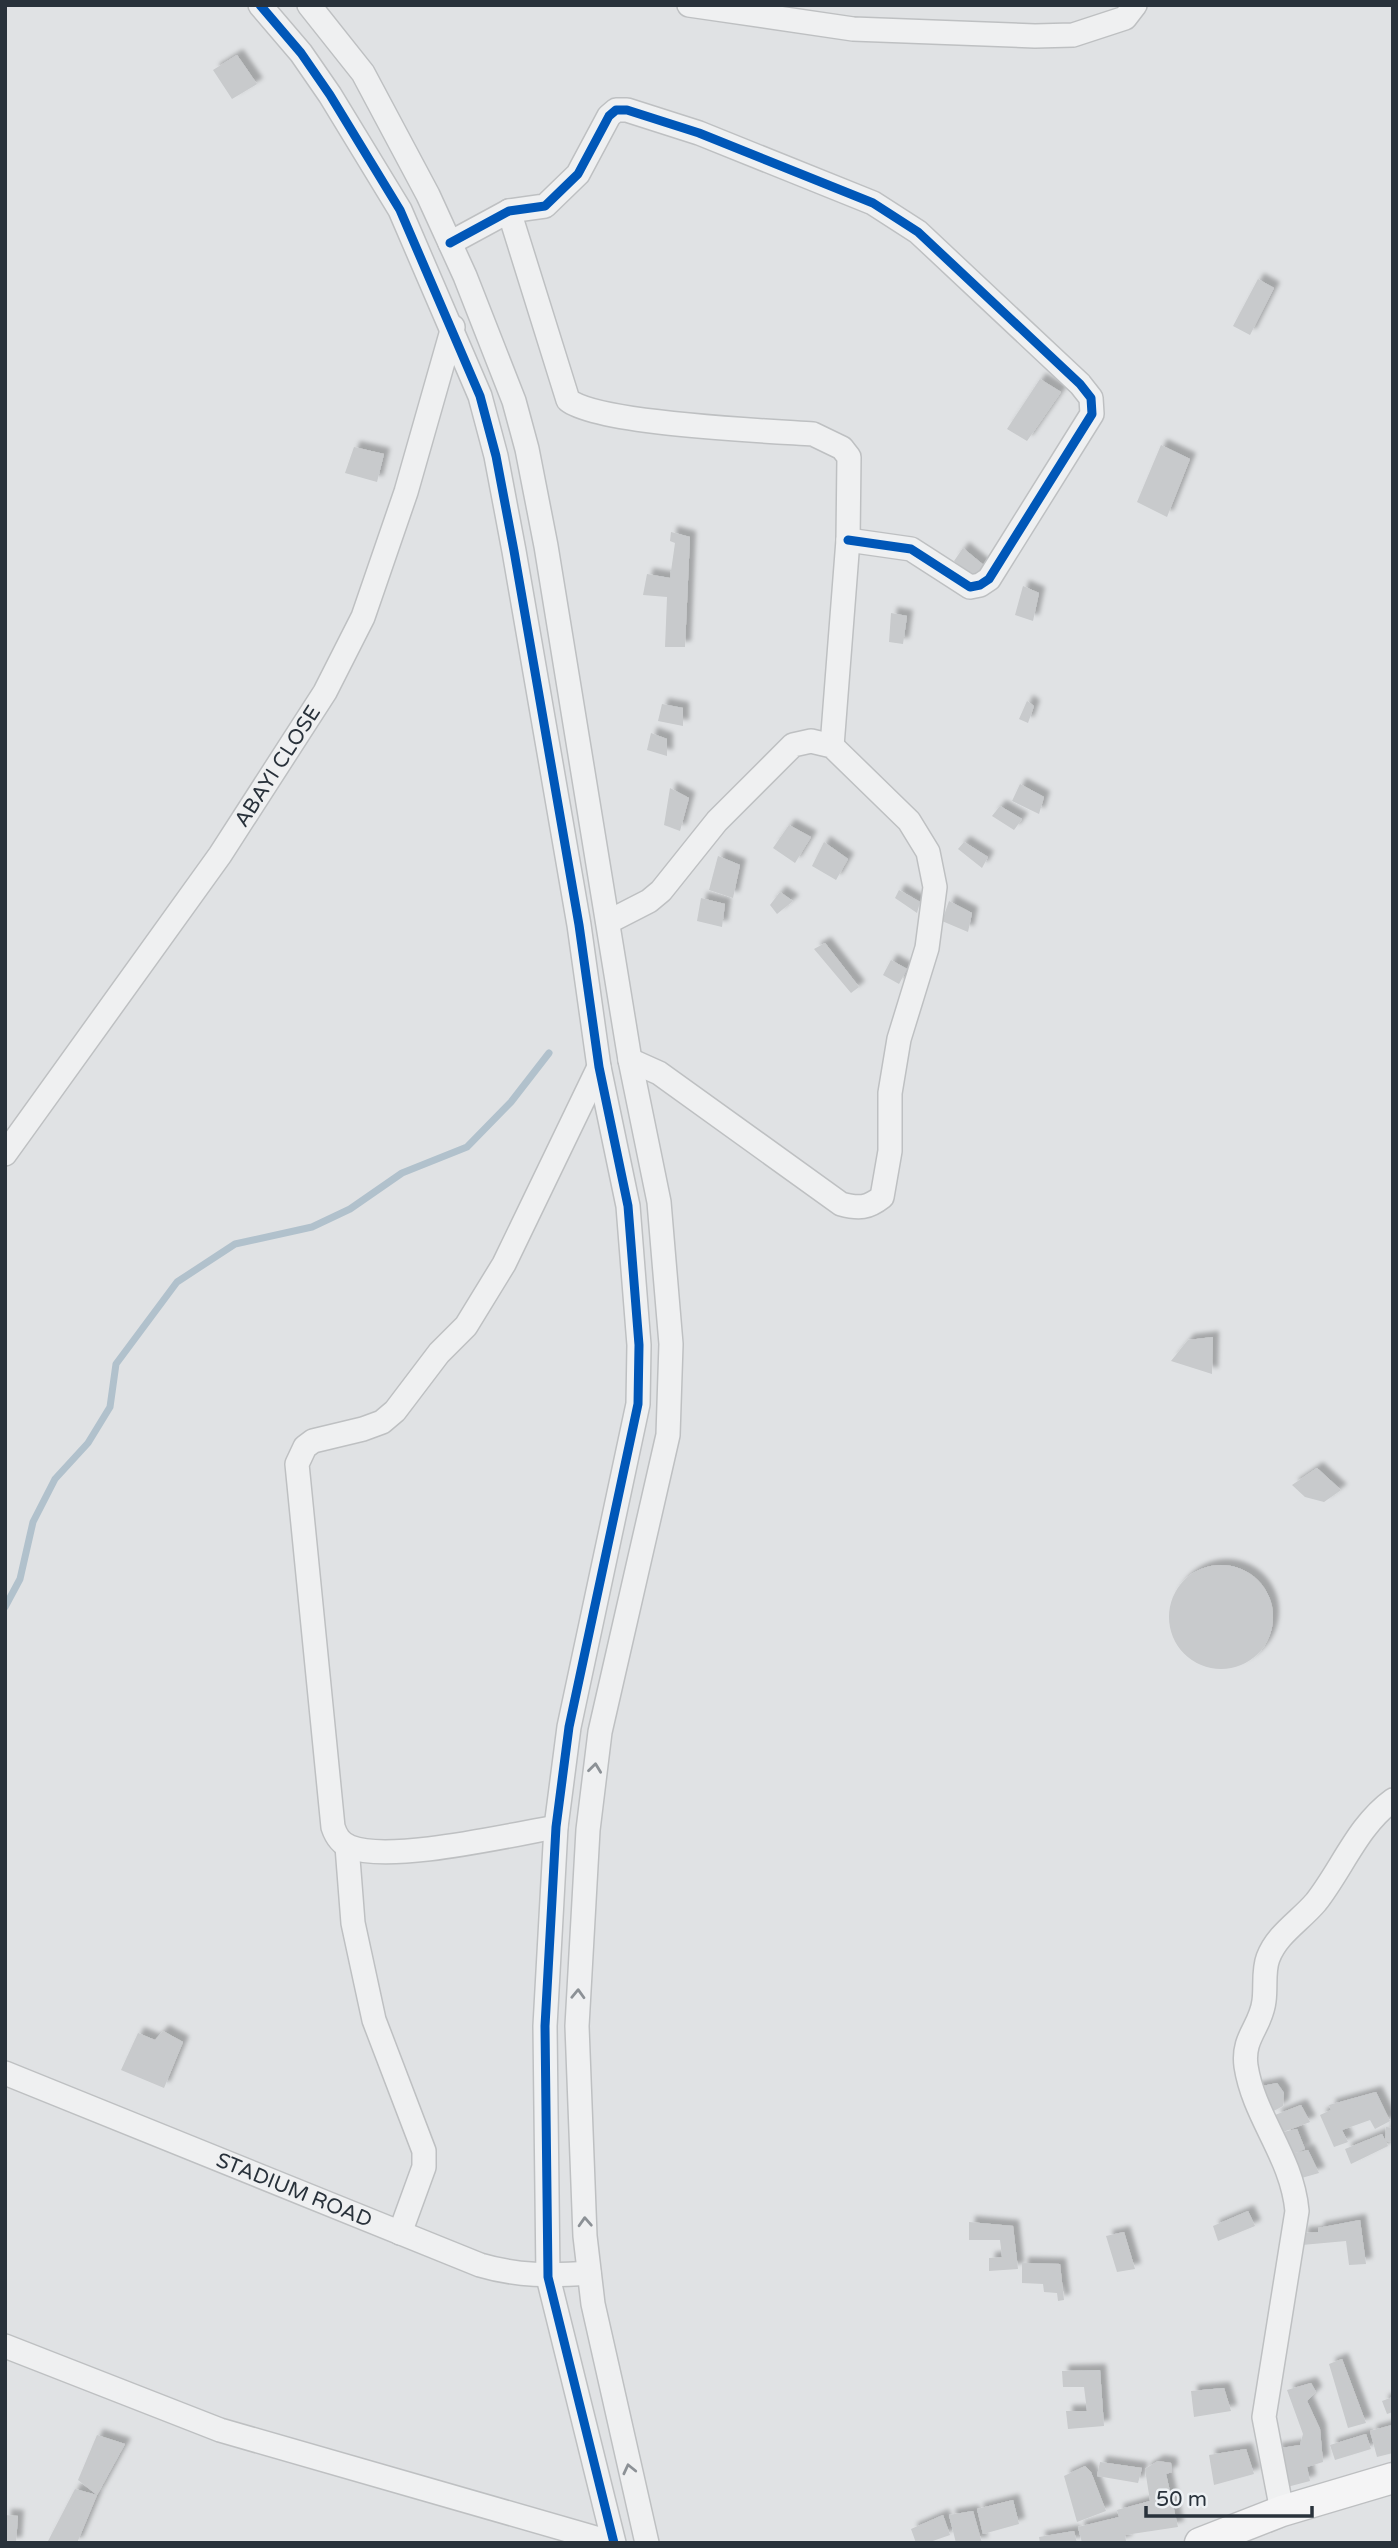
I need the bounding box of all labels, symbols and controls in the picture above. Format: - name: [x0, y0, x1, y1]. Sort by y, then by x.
- street label: ABAYI CLOSE: [229, 701, 326, 832]
- one-way arrow: [588, 1762, 603, 1773]
- one-way arrow: [570, 1988, 586, 1999]
- street label: STADIUM ROAD: [213, 2147, 376, 2233]
- one-way arrow: [577, 2216, 592, 2227]
- one-way arrow: [623, 2463, 638, 2475]
- scale bar: [1146, 2474, 1312, 2518]
- text: 50 m: [1156, 2487, 1207, 2512]

